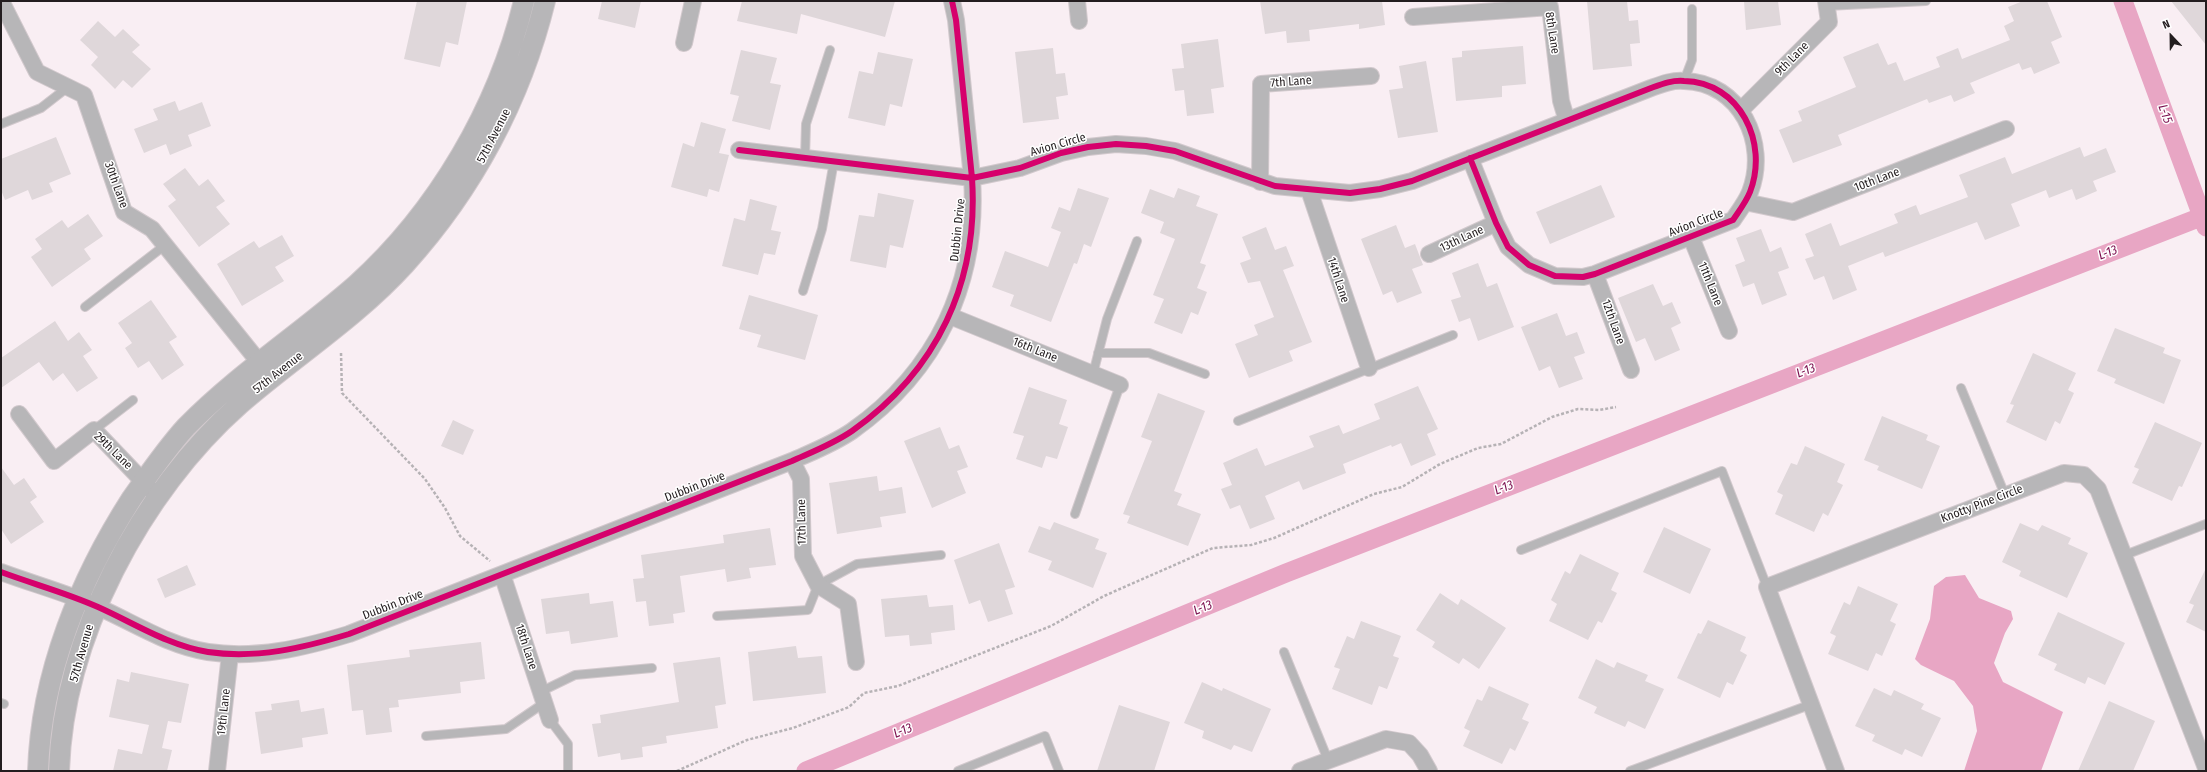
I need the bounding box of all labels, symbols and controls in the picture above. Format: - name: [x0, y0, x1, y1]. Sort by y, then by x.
- street label: 8th Lane: [1542, 11, 1562, 55]
- north arrow: [2151, 16, 2191, 56]
- text: N: [2161, 17, 2172, 32]
- street label: 9th Lane: [1772, 39, 1812, 79]
- street label: 7th Lane: [1270, 73, 1312, 91]
- water label: L-15: [2154, 102, 2176, 126]
- street label: 57th Avenue: [474, 106, 514, 166]
- street label: Avion Circle: [1028, 130, 1088, 160]
- street label: 30th Lane: [101, 160, 131, 210]
- street label: 10th Lane: [1852, 165, 1902, 195]
- street label: Dubbin Drive: [948, 198, 968, 262]
- street label: Avion Circle: [1667, 206, 1725, 240]
- street label: 13th Lane: [1438, 223, 1486, 255]
- water label: L-13: [2096, 242, 2120, 264]
- street label: 14th Lane: [1324, 255, 1352, 305]
- street label: 11th Lane: [1695, 260, 1725, 308]
- street label: 12th Lane: [1598, 298, 1628, 346]
- street label: 16th Lane: [1010, 335, 1060, 365]
- street label: 57th Avenue: [250, 349, 306, 397]
- water label: L-13: [1794, 360, 1818, 382]
- street label: 29th Lane: [91, 429, 135, 473]
- street label: Dubbin Drive: [663, 469, 727, 505]
- water label: L-13: [1492, 477, 1516, 499]
- street label: Knotty Pine Circle: [1939, 482, 2025, 526]
- street label: 17th Lane: [794, 499, 810, 545]
- street label: Dubbin Drive: [361, 587, 425, 623]
- water label: L-13: [1191, 597, 1215, 619]
- street label: 18th Lane: [512, 622, 540, 672]
- street label: 57th Avenue: [67, 623, 97, 683]
- street label: 19th Lane: [214, 688, 234, 736]
- water label: L-13: [891, 720, 915, 742]

